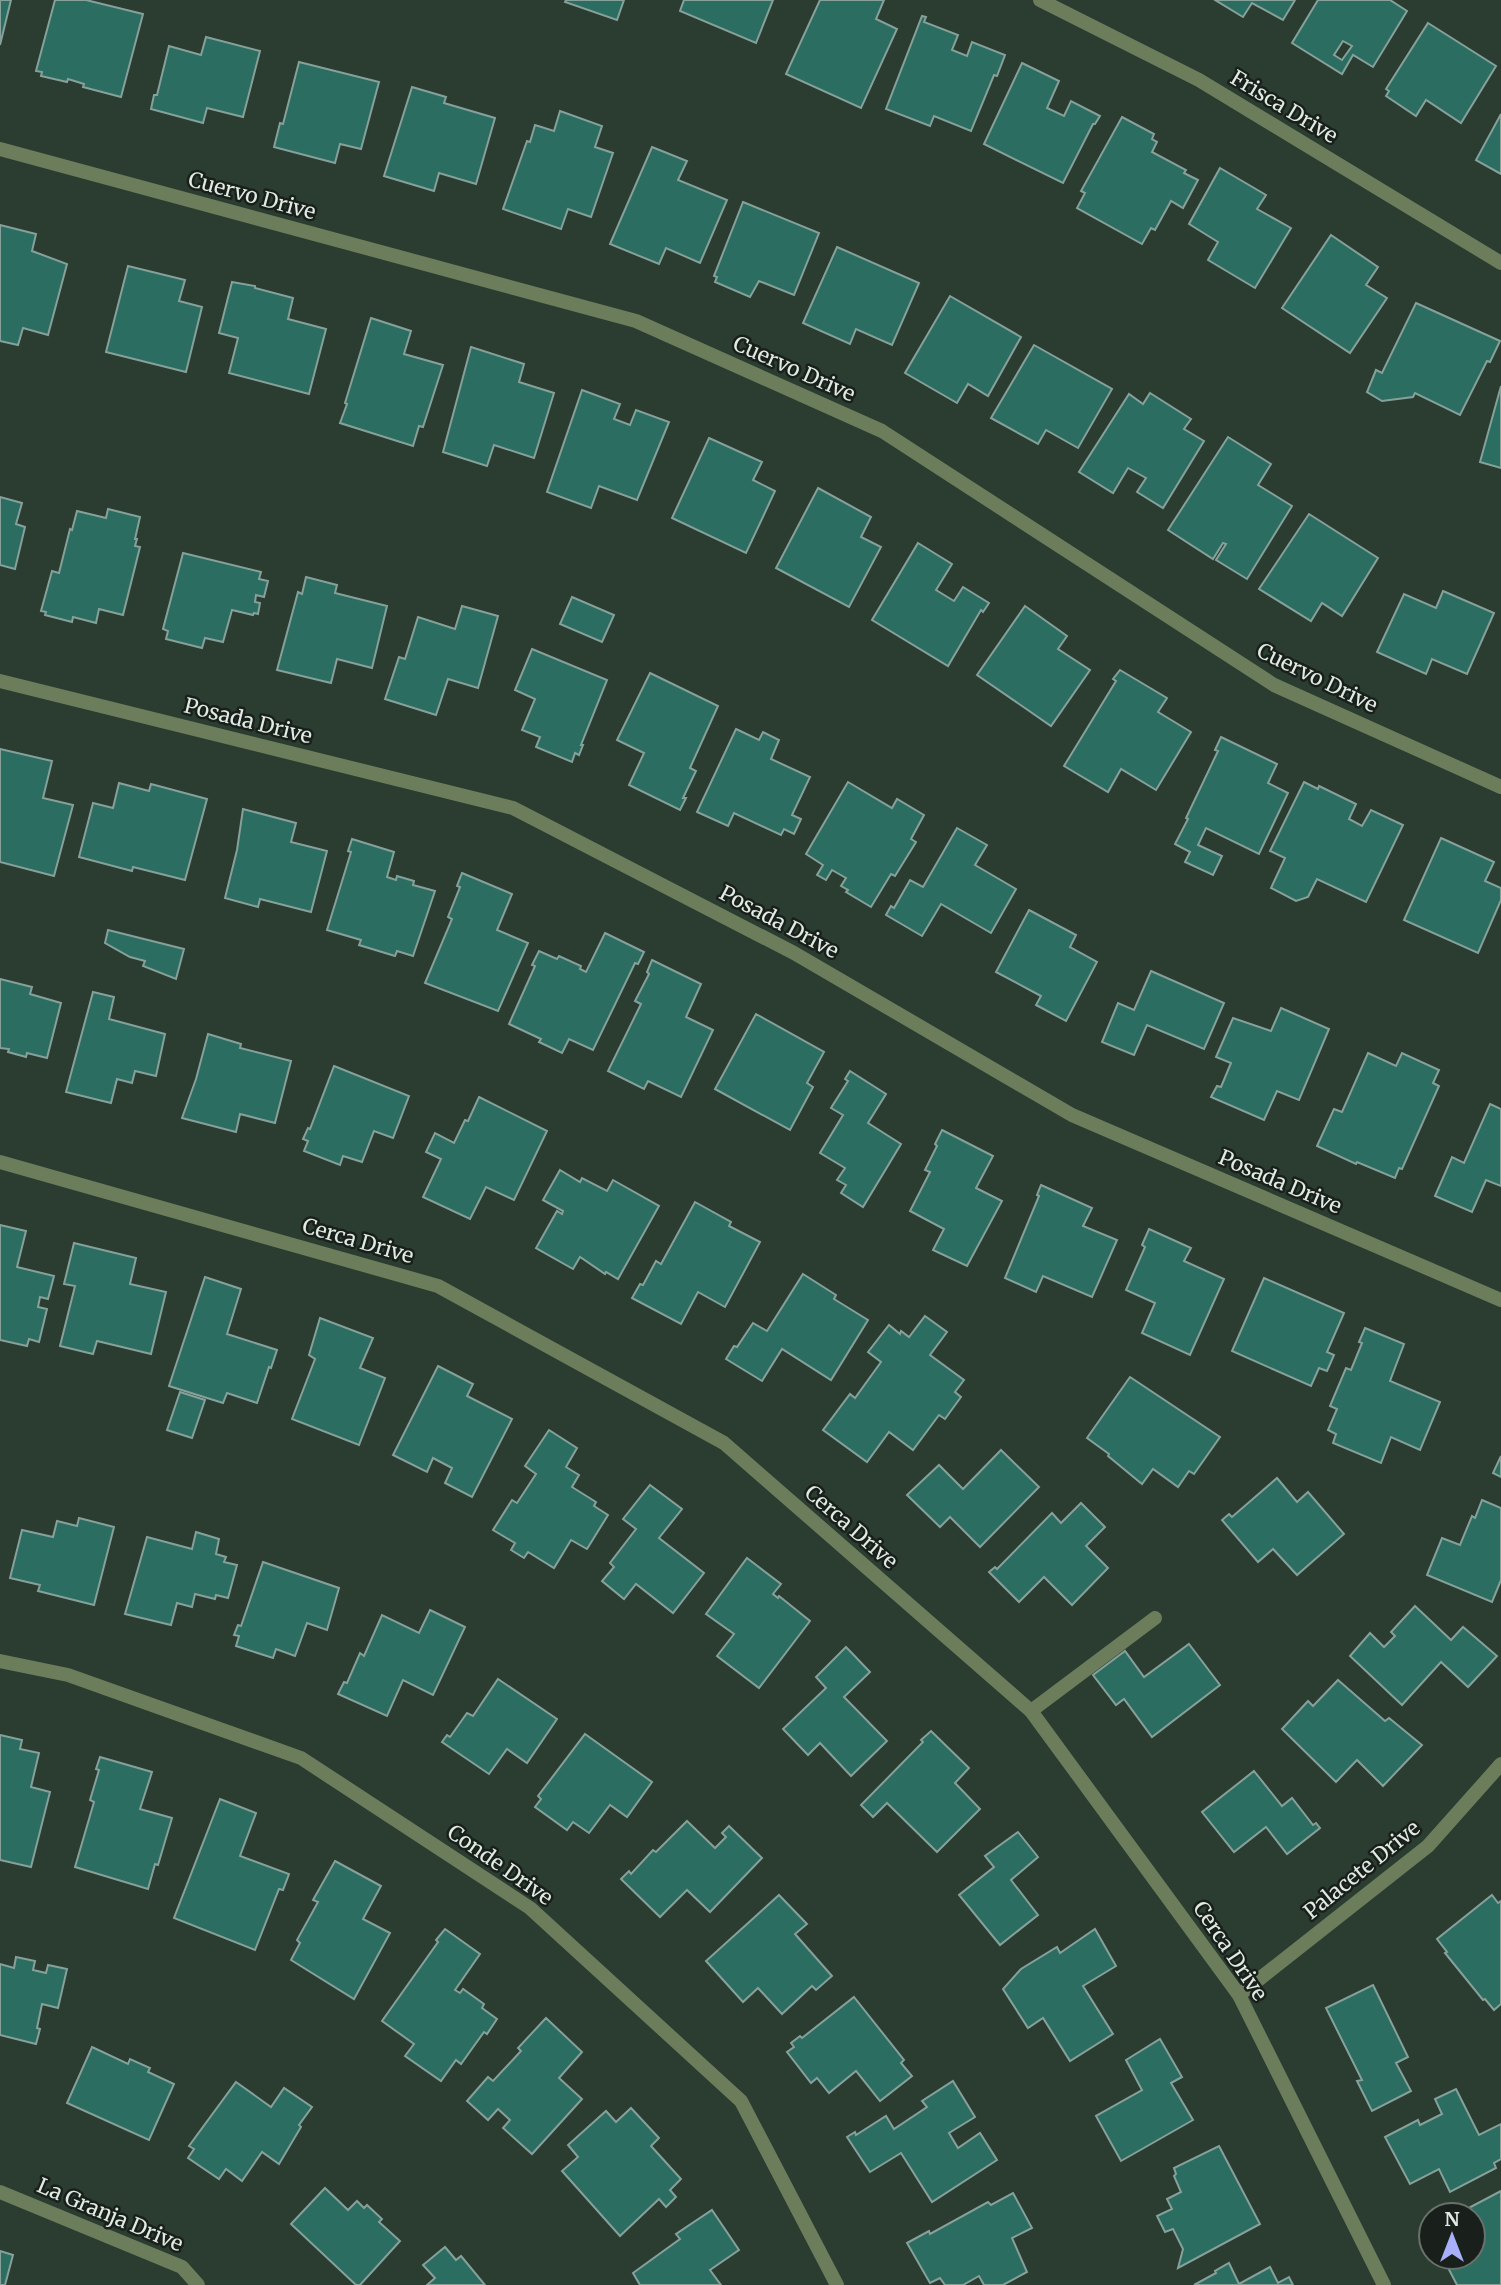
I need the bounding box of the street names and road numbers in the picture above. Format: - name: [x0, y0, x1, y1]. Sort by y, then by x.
- street label: Frisca Drive: [1226, 64, 1343, 149]
- street label: Cuervo Drive: [185, 166, 319, 225]
- street label: Cuervo Drive: [729, 330, 859, 408]
- street label: Cuervo Drive: [1253, 637, 1382, 718]
- street label: Posada Drive: [181, 692, 315, 749]
- street label: Posada Drive: [715, 879, 843, 964]
- street label: Posada Drive: [1215, 1144, 1346, 1220]
- street label: Cerca Drive: [299, 1212, 417, 1269]
- street label: Cerca Drive: [799, 1479, 903, 1574]
- street label: Palacete Drive: [1298, 1814, 1425, 1925]
- street label: Conde Drive: [442, 1818, 558, 1911]
- street label: Cerca Drive: [1187, 1896, 1274, 2006]
- street label: La Granja Drive: [33, 2172, 187, 2257]

